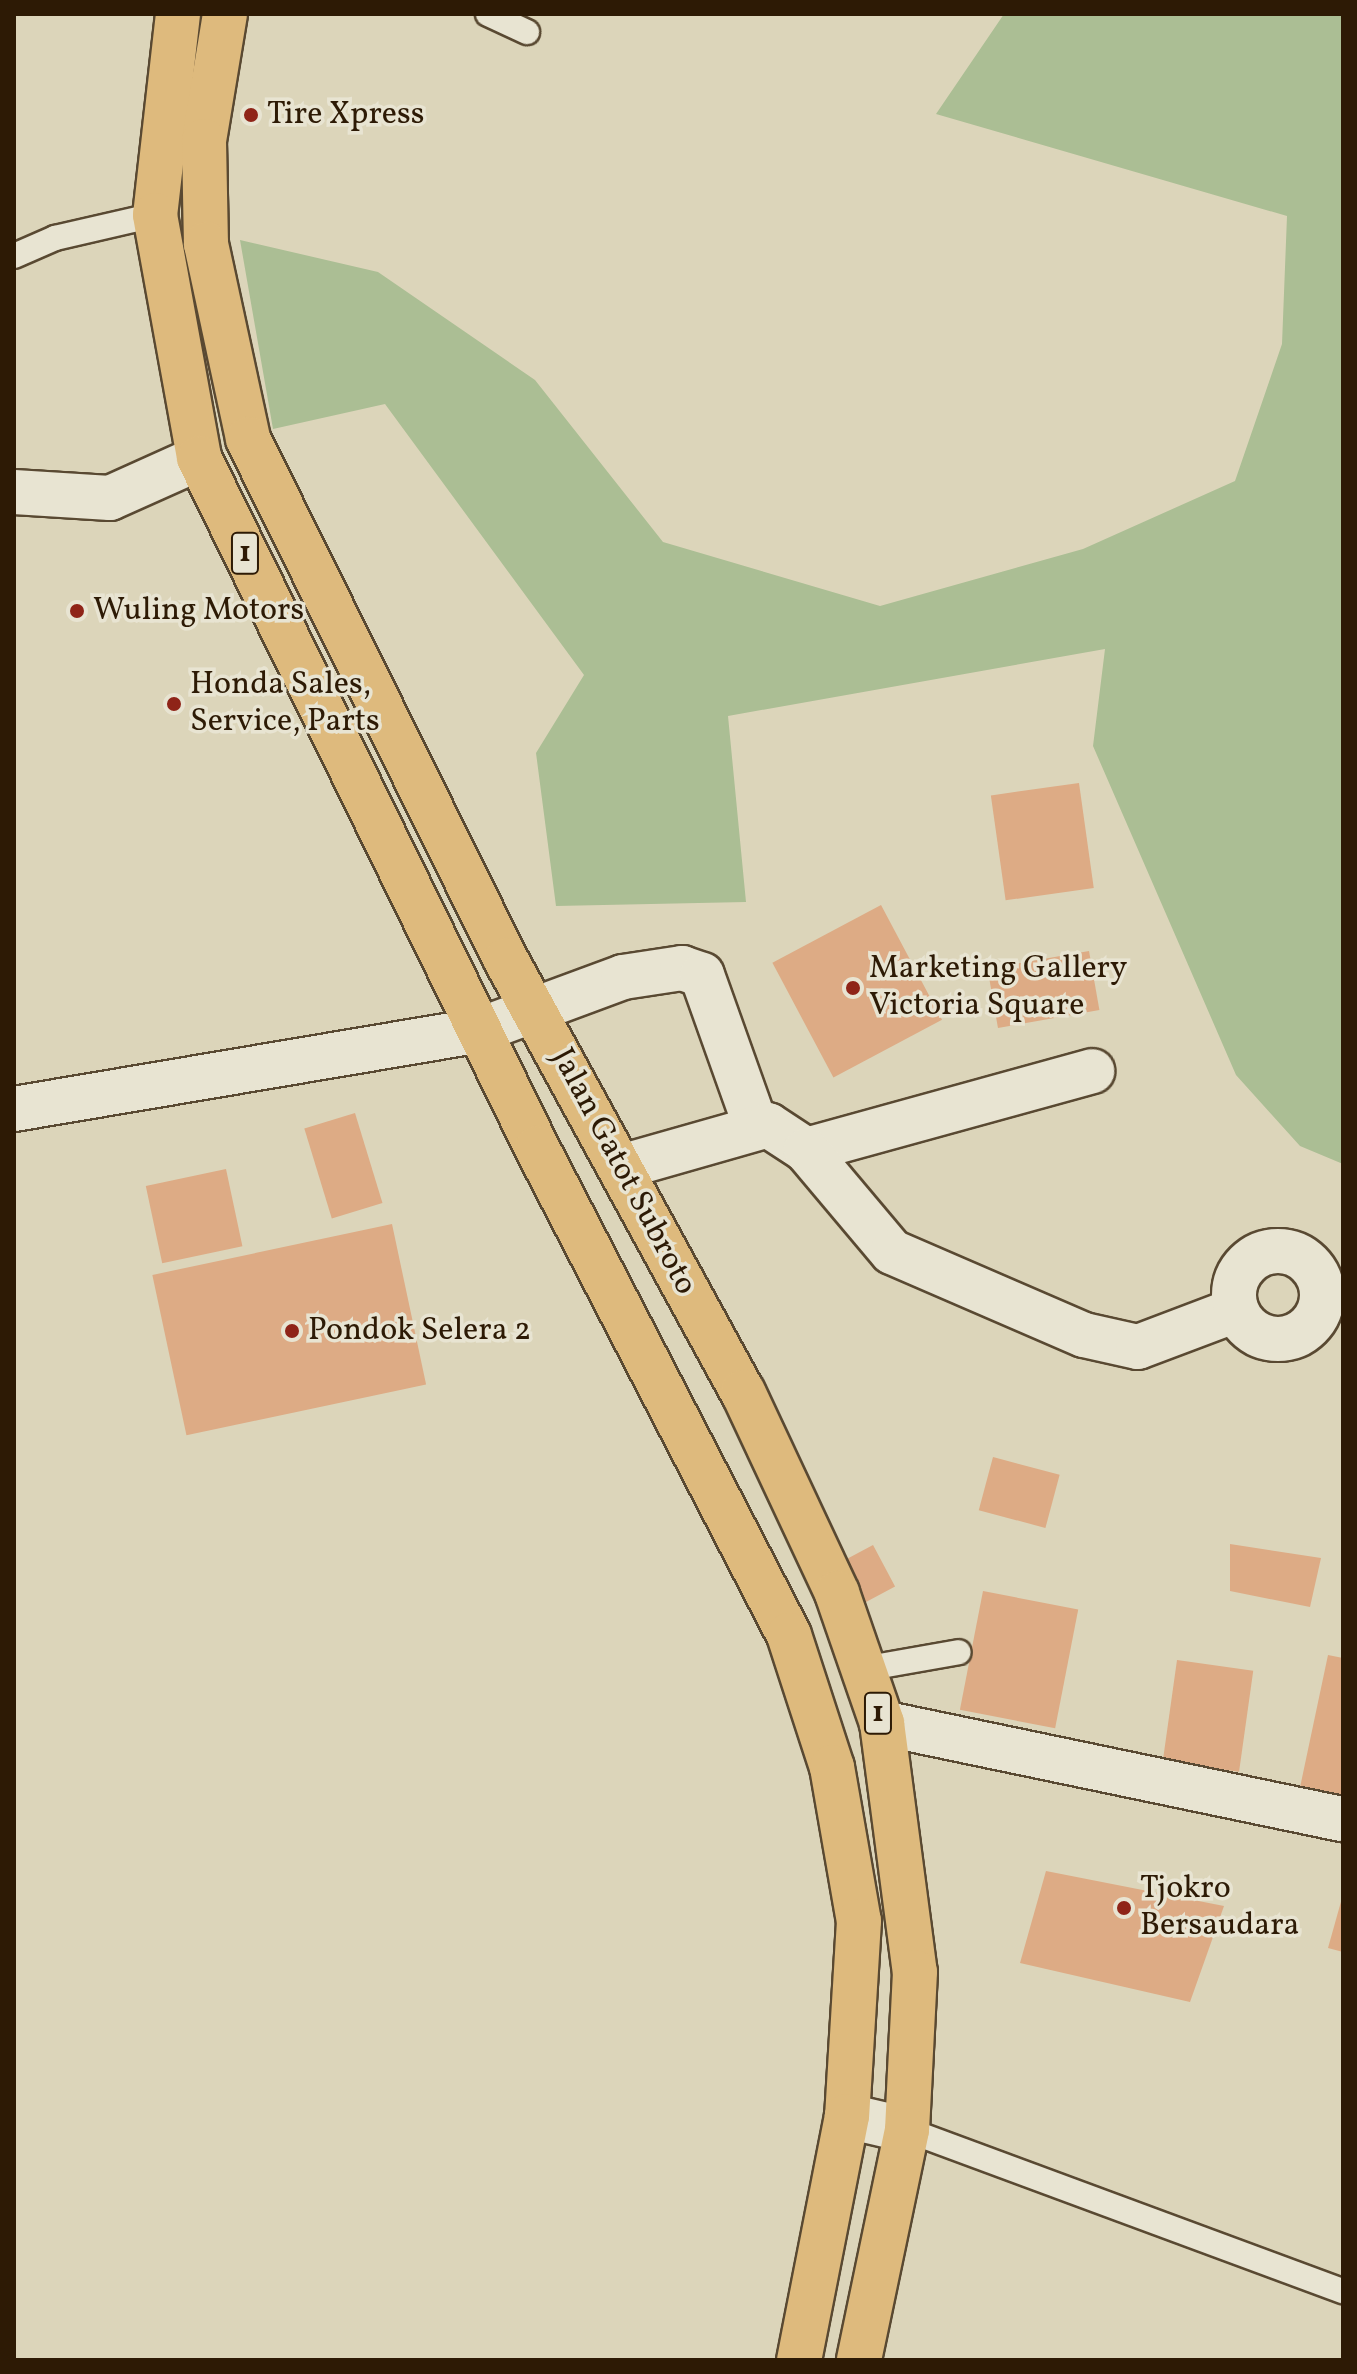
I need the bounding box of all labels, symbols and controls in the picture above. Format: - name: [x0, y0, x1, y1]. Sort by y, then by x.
- place label: Tire Xpress: [267, 96, 424, 134]
- marker: Tire Xpress: [242, 106, 260, 124]
- road number: 1: [229, 527, 261, 579]
- place label: Wuling Motors: [93, 592, 304, 630]
- marker: Wuling Motors: [68, 602, 86, 620]
- place label: Honda Sales, Service, Parts: [190, 667, 380, 742]
- marker: Honda Sales, Service, Parts: [165, 695, 183, 713]
- place label: Marketing Gallery Victoria Square: [869, 951, 1127, 1026]
- marker: Marketing Gallery Victoria Square: [844, 979, 862, 997]
- street label: Jalan Gatot Subroto: [542, 1042, 704, 1302]
- place label: Pondok Selera 2: [308, 1312, 531, 1350]
- marker: Pondok Selera 2: [283, 1322, 301, 1340]
- road number: 1: [862, 1687, 894, 1739]
- place label: Tjokro Bersaudara: [1140, 1871, 1300, 1946]
- marker: Tjokro Bersaudara: [1115, 1899, 1133, 1917]

